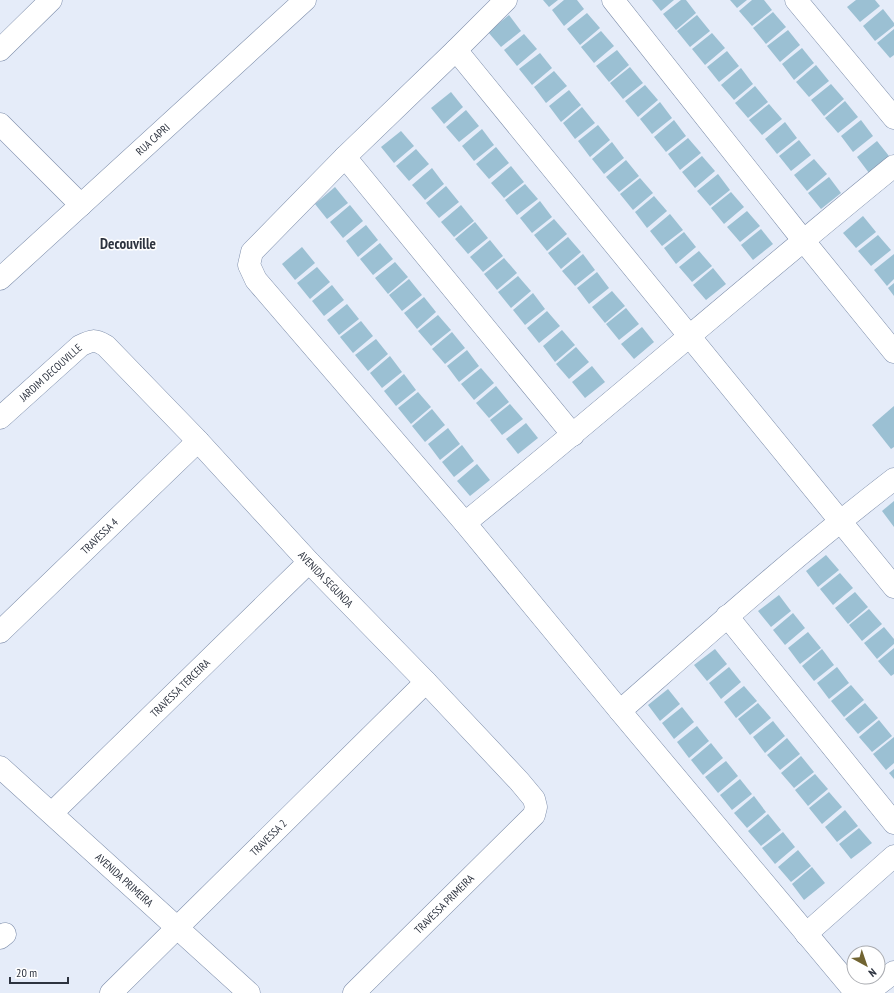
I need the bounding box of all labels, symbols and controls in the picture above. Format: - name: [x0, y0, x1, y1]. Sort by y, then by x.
- street label: RUA CAPRI: [133, 120, 173, 158]
- district label: Decouville: [100, 234, 156, 253]
- street label: JARDIM DECOUVILLE: [16, 341, 85, 405]
- street label: TRAVESSA 4: [78, 515, 121, 557]
- street label: AVENIDA SEGUNDA: [295, 548, 357, 611]
- street label: TRAVESSA TERCEIRA: [147, 655, 213, 720]
- street label: TRAVESSA 2: [247, 817, 290, 859]
- street label: AVENIDA PRIMEIRA: [93, 850, 157, 910]
- street label: TRAVESSA PRIMEIRA: [411, 871, 477, 937]
- north arrow: [846, 945, 886, 985]
- scale bar: [10, 959, 68, 985]
- text: 20 m: [16, 965, 37, 980]
- text: N: [866, 965, 879, 980]

